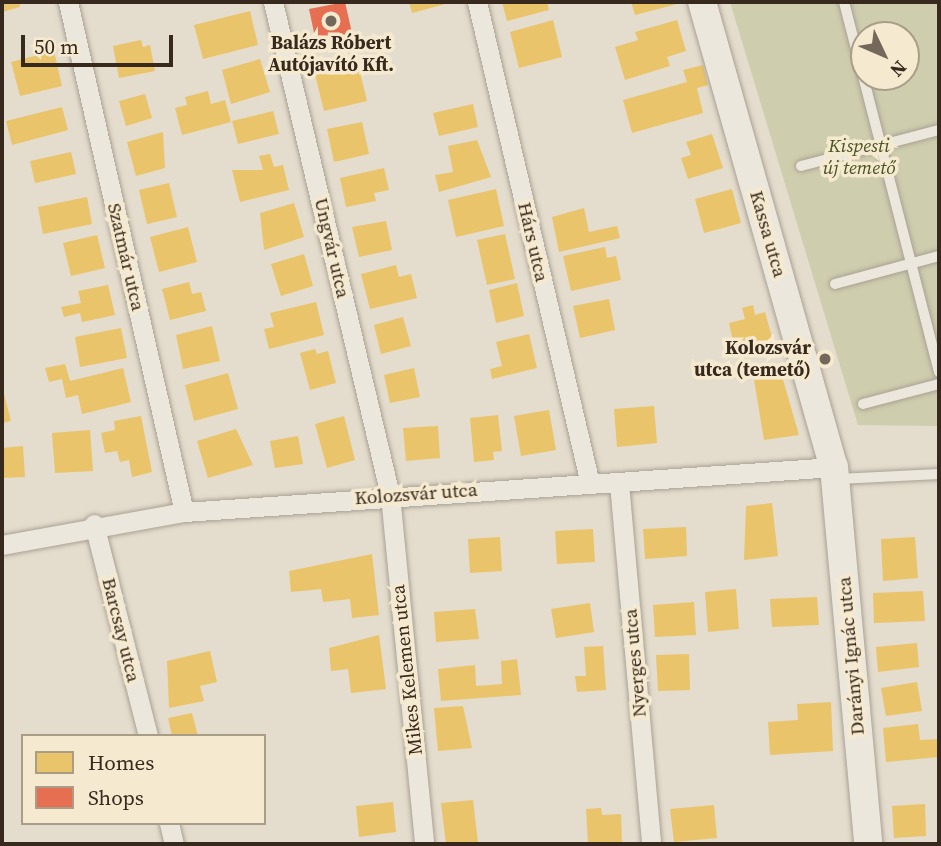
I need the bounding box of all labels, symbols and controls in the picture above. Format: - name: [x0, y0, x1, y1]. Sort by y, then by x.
- marker: Balázs Róbert Autójavító Kft.: [323, 13, 339, 29]
- scale bar: [24, 21, 177, 65]
- north arrow: [850, 21, 920, 91]
- text: 50 m: [34, 32, 79, 61]
- place label: Balázs Róbert Autójavító Kft.: [268, 32, 394, 76]
- text: N: [885, 55, 913, 83]
- park label: Kispesti új temető: [823, 135, 895, 179]
- street label: Kassa utca: [745, 188, 791, 280]
- street label: Ungvár utca: [309, 196, 355, 300]
- street label: Hárs utca: [513, 200, 553, 284]
- street label: Szatmár utca: [103, 201, 149, 313]
- place label: Kolozsvár utca (temető): [694, 337, 811, 381]
- marker: Kolozsvár utca (temető): [817, 351, 833, 367]
- street label: Kolozsvár utca: [354, 478, 478, 510]
- street label: Barcsay utca: [97, 575, 145, 685]
- street label: Darányi Ignác utca: [833, 576, 869, 736]
- street label: Mikes Kelemen utca: [387, 584, 427, 756]
- street label: Nyerges utca: [619, 608, 651, 718]
- legend: [21, 734, 266, 825]
- text: Homes: [88, 748, 154, 777]
- text: Shops: [88, 783, 144, 812]

